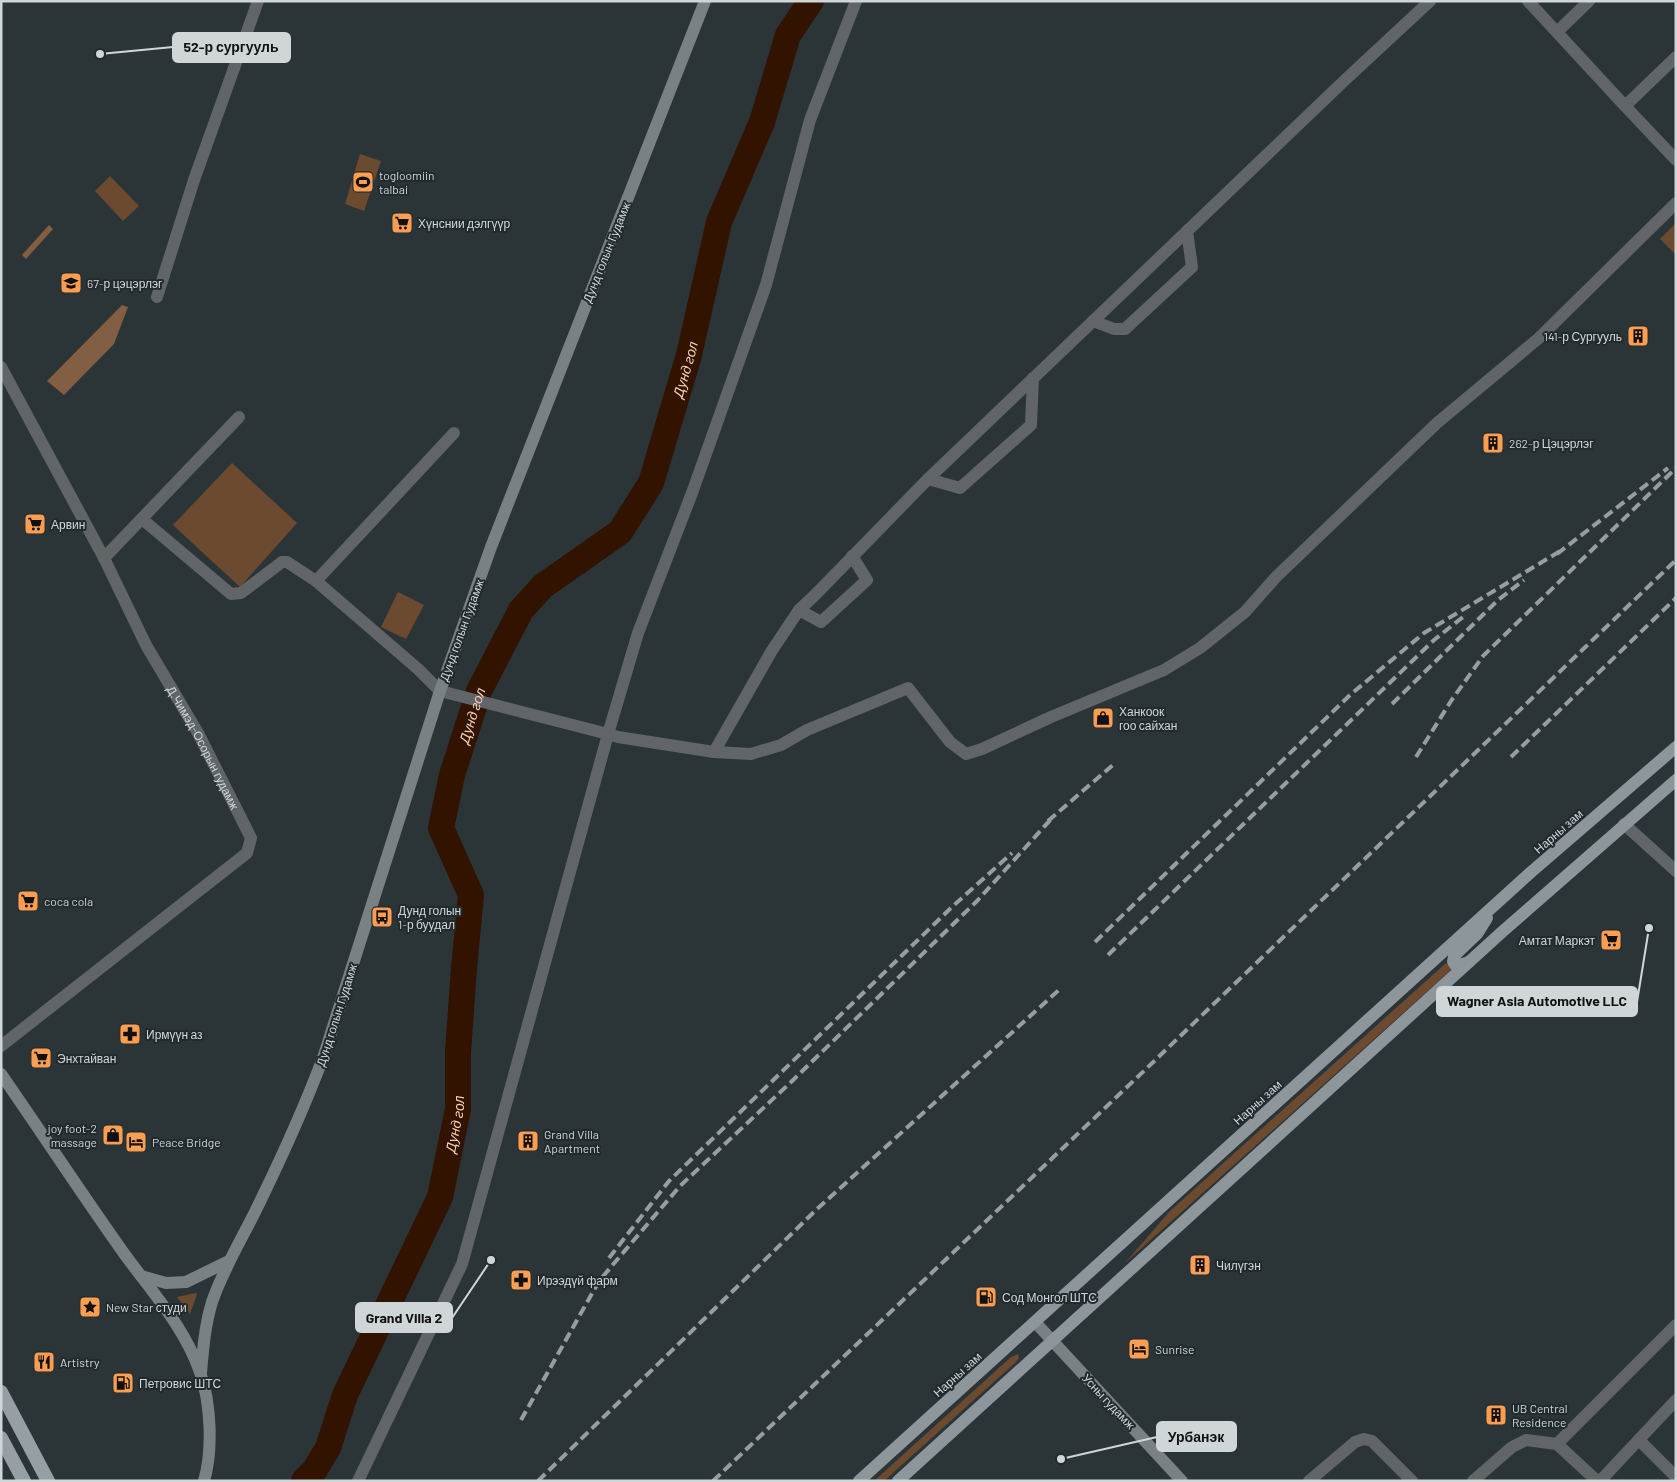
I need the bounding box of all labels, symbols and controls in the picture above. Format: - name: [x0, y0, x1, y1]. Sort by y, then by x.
- callout: 52-р сургууль: [173, 33, 290, 62]
- text: 52-р сургууль: [183, 38, 279, 55]
- place label: togloomiin talbai: [379, 168, 435, 196]
- sports icon: togloomiin talbai: [351, 170, 375, 194]
- street label: Дунд голын Гудамж: [579, 200, 633, 305]
- supermarket icon: Хүнснии дэлгүүр: [390, 211, 414, 235]
- place label: Хүнснии дэлгүүр: [418, 216, 510, 231]
- school or university icon: 67-р цэцэрлэг: [59, 271, 83, 295]
- place label: 67-р цэцэрлэг: [87, 276, 163, 291]
- building icon: 141-р Сургууль: [1626, 324, 1650, 348]
- place label: 141-р Сургууль: [1544, 329, 1622, 344]
- water label: Дунд гол: [668, 340, 700, 401]
- building icon: 262-р Цэцэрлэг: [1481, 431, 1505, 455]
- place label: 262-р Цэцэрлэг: [1509, 436, 1594, 451]
- supermarket icon: Арвин: [23, 512, 47, 536]
- place label: Арвин: [51, 517, 85, 532]
- street label: Дунд голын Гудамж: [436, 577, 487, 683]
- street label: Д.Чимэд-Осорын гудамж: [164, 683, 242, 812]
- water label: Дунд гол: [454, 685, 488, 747]
- place label: Ханкоок гоо сайхан: [1119, 704, 1177, 732]
- shop icon: Ханкоок гоо сайхан: [1091, 706, 1115, 730]
- street label: Нарны зам: [1531, 806, 1586, 857]
- supermarket icon: coca cola: [16, 889, 40, 913]
- place label: coca cola: [44, 894, 93, 908]
- place label: Дунд голын 1-р буудал: [398, 903, 461, 932]
- bus stop icon: Дунд голын 1-р буудал: [370, 905, 394, 929]
- supermarket icon: Амтат Маркэт: [1599, 928, 1623, 952]
- place label: Амтат Маркэт: [1519, 933, 1596, 948]
- street label: Дунд голын Гудамж: [313, 962, 360, 1068]
- callout: Wagner Asia Automotive LLC: [1437, 987, 1637, 1016]
- text: Wagner Asia Automotive LLC: [1447, 992, 1627, 1009]
- pharmacy icon: Ирмүүн аз: [118, 1022, 142, 1046]
- place label: Ирмүүн аз: [146, 1027, 203, 1042]
- supermarket icon: Энхтайван: [29, 1046, 53, 1070]
- place label: Энхтайван: [57, 1051, 116, 1065]
- street label: Нарны зам: [1230, 1077, 1285, 1128]
- water label: Дунд гол: [440, 1095, 467, 1156]
- place label: joy foot-2 massage: [47, 1121, 97, 1149]
- shop icon: joy foot-2 massage: [101, 1123, 125, 1147]
- place label: Grand Villa Apartment: [544, 1127, 600, 1155]
- building icon: Grand Villa Apartment: [516, 1129, 540, 1153]
- hotel icon: Peace Bridge: [124, 1130, 148, 1154]
- place label: Peace Bridge: [152, 1135, 221, 1149]
- building icon: Чилүгэн: [1188, 1253, 1212, 1277]
- place label: Чилүгэн: [1216, 1258, 1261, 1273]
- pharmacy icon: Ирээдүй фарм: [509, 1268, 533, 1292]
- place label: Ирээдүй фарм: [537, 1273, 618, 1288]
- fuel station icon: Сод Монгол ШТС: [974, 1285, 998, 1309]
- place label: Сод Монгол ШТС: [1002, 1290, 1097, 1305]
- place icon: New Star студи: [78, 1295, 102, 1319]
- place label: New Star студи: [106, 1300, 187, 1315]
- callout: Grand Villa 2: [356, 1303, 452, 1332]
- text: Grand Villa 2: [366, 1309, 443, 1326]
- hotel icon: Sunrise: [1127, 1337, 1151, 1361]
- place label: Sunrise: [1155, 1342, 1195, 1356]
- street label: Нарны зам: [930, 1349, 985, 1400]
- restaurant icon: Artistry: [32, 1350, 56, 1374]
- place label: Artistry: [60, 1355, 100, 1369]
- street label: Усны гудамж: [1079, 1370, 1138, 1432]
- fuel station icon: Петровис ШТС: [111, 1371, 135, 1395]
- place label: Петровис ШТС: [139, 1376, 222, 1391]
- place label: UB Central Residence: [1512, 1401, 1567, 1429]
- building icon: UB Central Residence: [1484, 1403, 1508, 1427]
- callout: Урбанэк: [1157, 1422, 1236, 1451]
- text: Урбанэк: [1168, 1428, 1225, 1445]

